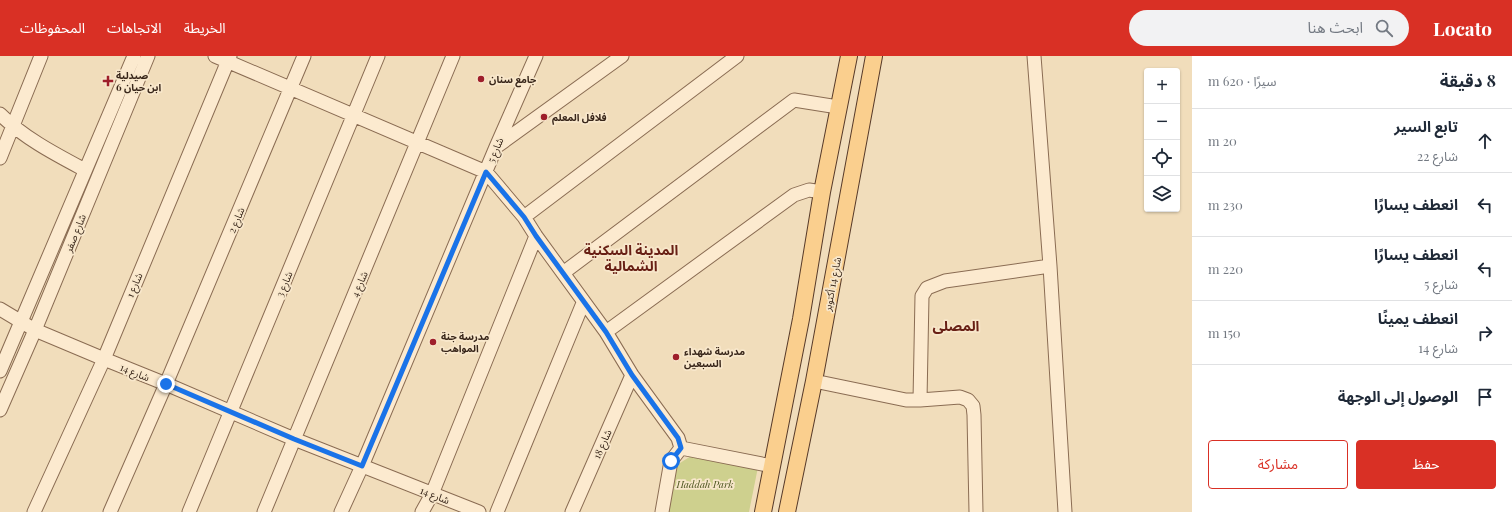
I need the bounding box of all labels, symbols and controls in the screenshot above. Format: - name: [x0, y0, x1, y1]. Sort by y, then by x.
- search box: [1129, 10, 1409, 46]
- text: Locato: [1433, 15, 1492, 41]
- text: ابحث هنا: [1308, 17, 1363, 37]
- icon: search: [1373, 17, 1395, 39]
- text: المحفوظات: [20, 18, 85, 37]
- text: الاتجاهات: [107, 18, 162, 37]
- text: الخريطة: [184, 18, 226, 37]
- place label: صيدلية ابن حيان 6: [116, 68, 161, 94]
- map controls: [1144, 68, 1180, 212]
- button: +: [1144, 68, 1180, 104]
- text: 8 دقيقة: [1440, 69, 1496, 91]
- place label: جامع سنان: [489, 72, 537, 88]
- text: سيرًا · 620 m: [1208, 72, 1276, 89]
- marker: جامع سنان: [476, 74, 486, 84]
- marker: صيدلية ابن حيان 6: [103, 76, 113, 86]
- button: −: [1144, 104, 1180, 140]
- place label: فلافل المعلم: [552, 110, 607, 125]
- marker: فلافل المعلم: [539, 112, 549, 122]
- text: تابع السير: [1394, 116, 1458, 136]
- icon: ahead: [1474, 130, 1496, 152]
- text: 20 m: [1208, 132, 1237, 149]
- street label: شارع 5: [484, 135, 507, 165]
- button: locate: [1144, 140, 1180, 176]
- text: شارع 22: [1417, 147, 1458, 164]
- button: layers: [1144, 176, 1180, 212]
- text: انعطف يسارًا: [1374, 194, 1458, 214]
- icon: left: [1474, 194, 1496, 216]
- text: 230 m: [1208, 196, 1243, 213]
- street label: شارع 2: [224, 205, 249, 235]
- street label: شارع صفر: [61, 212, 90, 255]
- district label: المدينة السكنية الشمالية: [584, 240, 678, 275]
- text: انعطف يسارًا: [1374, 244, 1458, 264]
- street label: شارع 14 أكتوبر: [820, 256, 845, 313]
- icon: left: [1474, 258, 1496, 280]
- text: 220 m: [1208, 260, 1243, 277]
- street label: شارع 3: [272, 269, 297, 299]
- street label: شارع 4: [347, 269, 372, 300]
- street label: شارع 1: [123, 270, 146, 300]
- text: شارع 5: [1424, 275, 1458, 292]
- text: انعطف يمينًا: [1378, 308, 1458, 328]
- district label: المصلى: [933, 316, 980, 335]
- icon: right: [1474, 322, 1496, 344]
- text: 150 m: [1208, 324, 1241, 341]
- place label: مدرسة جنة المواهب: [441, 329, 490, 355]
- marker: مدرسة جنة المواهب: [428, 337, 438, 347]
- text: شارع 14: [1418, 339, 1458, 356]
- place label: مدرسة شهداء السبعين: [684, 344, 745, 370]
- marker: مدرسة شهداء السبعين: [671, 352, 681, 362]
- street label: شارع 14: [118, 360, 152, 385]
- route end: [157, 375, 175, 393]
- text: الوصول إلى الوجهة: [1338, 386, 1458, 406]
- icon: arrive: [1474, 386, 1496, 408]
- street label: شارع 18: [589, 427, 616, 461]
- button: مشاركة: [1208, 440, 1348, 489]
- button: حفظ: [1356, 440, 1496, 489]
- route start: [662, 452, 680, 470]
- park label: Haddah Park: [676, 477, 733, 491]
- street label: شارع 14: [418, 483, 452, 508]

